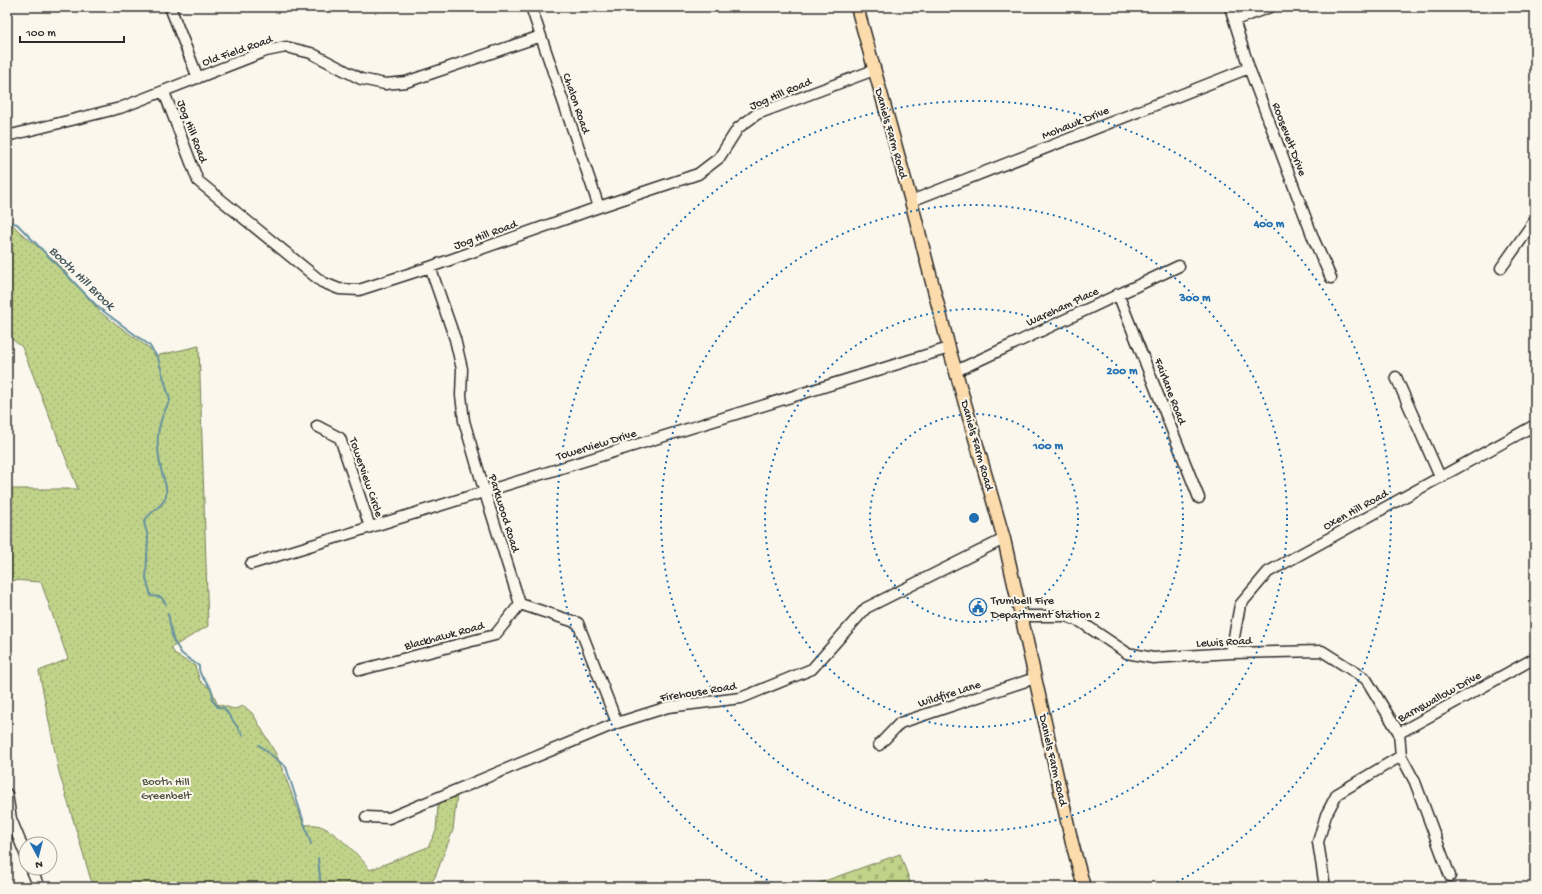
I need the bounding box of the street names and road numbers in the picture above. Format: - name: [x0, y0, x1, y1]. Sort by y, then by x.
- street label: Old Field Road: [201, 33, 276, 70]
- street label: Chalon Road: [558, 71, 592, 137]
- street label: Jog Hill Road: [748, 75, 815, 114]
- street label: Daniels Farm Road: [870, 86, 910, 181]
- street label: Jog Hill Road: [173, 98, 210, 166]
- street label: Roosevelt Drive: [1268, 101, 1309, 179]
- street label: Mohawk Drive: [1040, 104, 1112, 144]
- street label: Jog Hill Road: [452, 218, 520, 254]
- street label: Wareham Place: [1025, 285, 1102, 331]
- street label: Fairlane Road: [1150, 356, 1189, 428]
- street label: Daniels Farm Road: [956, 398, 996, 493]
- street label: Towerview Drive: [554, 427, 639, 465]
- street label: Towerview Circle: [345, 435, 386, 520]
- street label: Parkwood Road: [484, 472, 522, 555]
- street label: Oxen Hill Road: [1321, 487, 1392, 534]
- street label: Blackhawk Road: [402, 619, 487, 655]
- street label: Lewis Road: [1196, 634, 1253, 651]
- street label: Barnswallow Drive: [1395, 669, 1485, 727]
- street label: Wildfire Lane: [917, 678, 983, 712]
- street label: Firehouse Road: [658, 680, 738, 706]
- street label: Daniels Farm Road: [1034, 712, 1070, 809]

